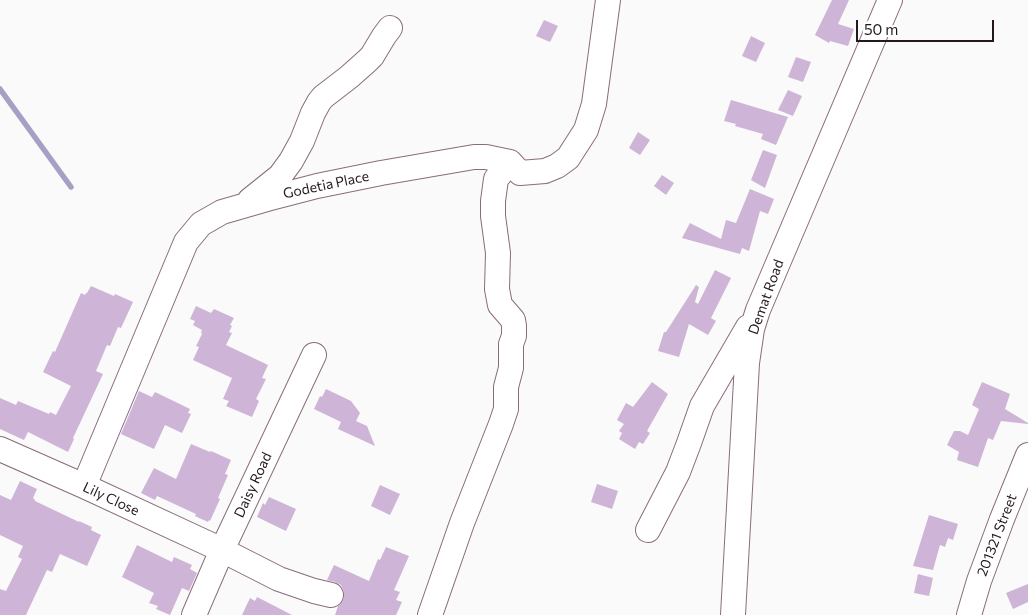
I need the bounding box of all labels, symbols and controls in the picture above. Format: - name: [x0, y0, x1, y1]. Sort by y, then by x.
- scale bar: [858, 10, 996, 42]
- text: 50 m: [864, 20, 898, 38]
- street label: Godetia Place: [282, 168, 370, 202]
- street label: Demat Road: [745, 257, 787, 337]
- street label: Daisy Road: [231, 450, 275, 520]
- street label: Lily Close: [80, 479, 142, 519]
- street label: 201321 Street: [974, 491, 1020, 579]

